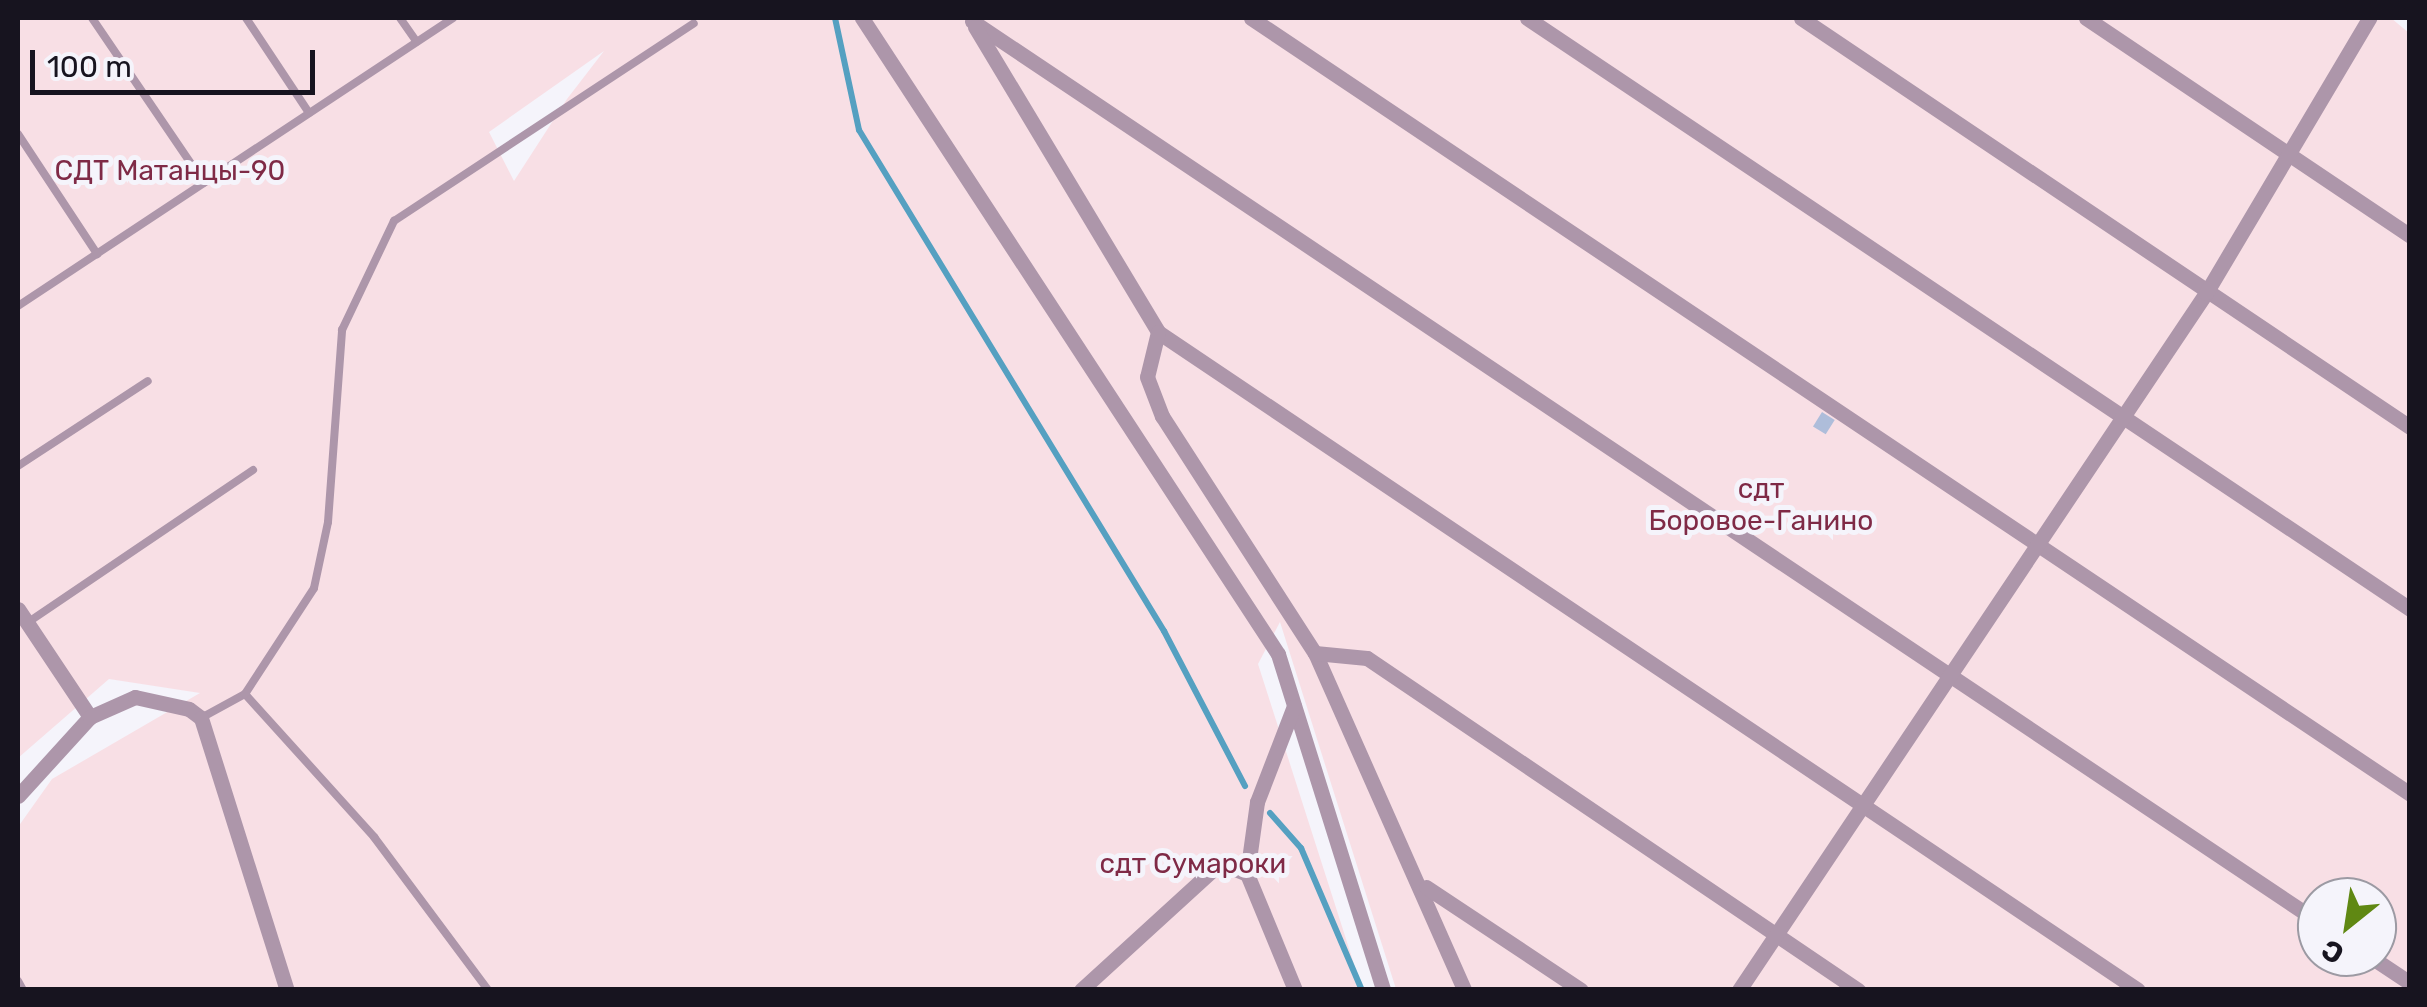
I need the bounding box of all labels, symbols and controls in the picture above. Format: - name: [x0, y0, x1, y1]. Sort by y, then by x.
- scale bar: [35, 30, 320, 92]
- text: 100 m: [47, 49, 132, 85]
- park label: СДТ Матанцы-90: [55, 154, 285, 188]
- park label: сдт Боровое-Ганино: [1649, 472, 1873, 538]
- park label: сдт Сумароки: [1100, 847, 1286, 881]
- north arrow: [2297, 877, 2397, 977]
- text: С: [2316, 932, 2350, 971]

